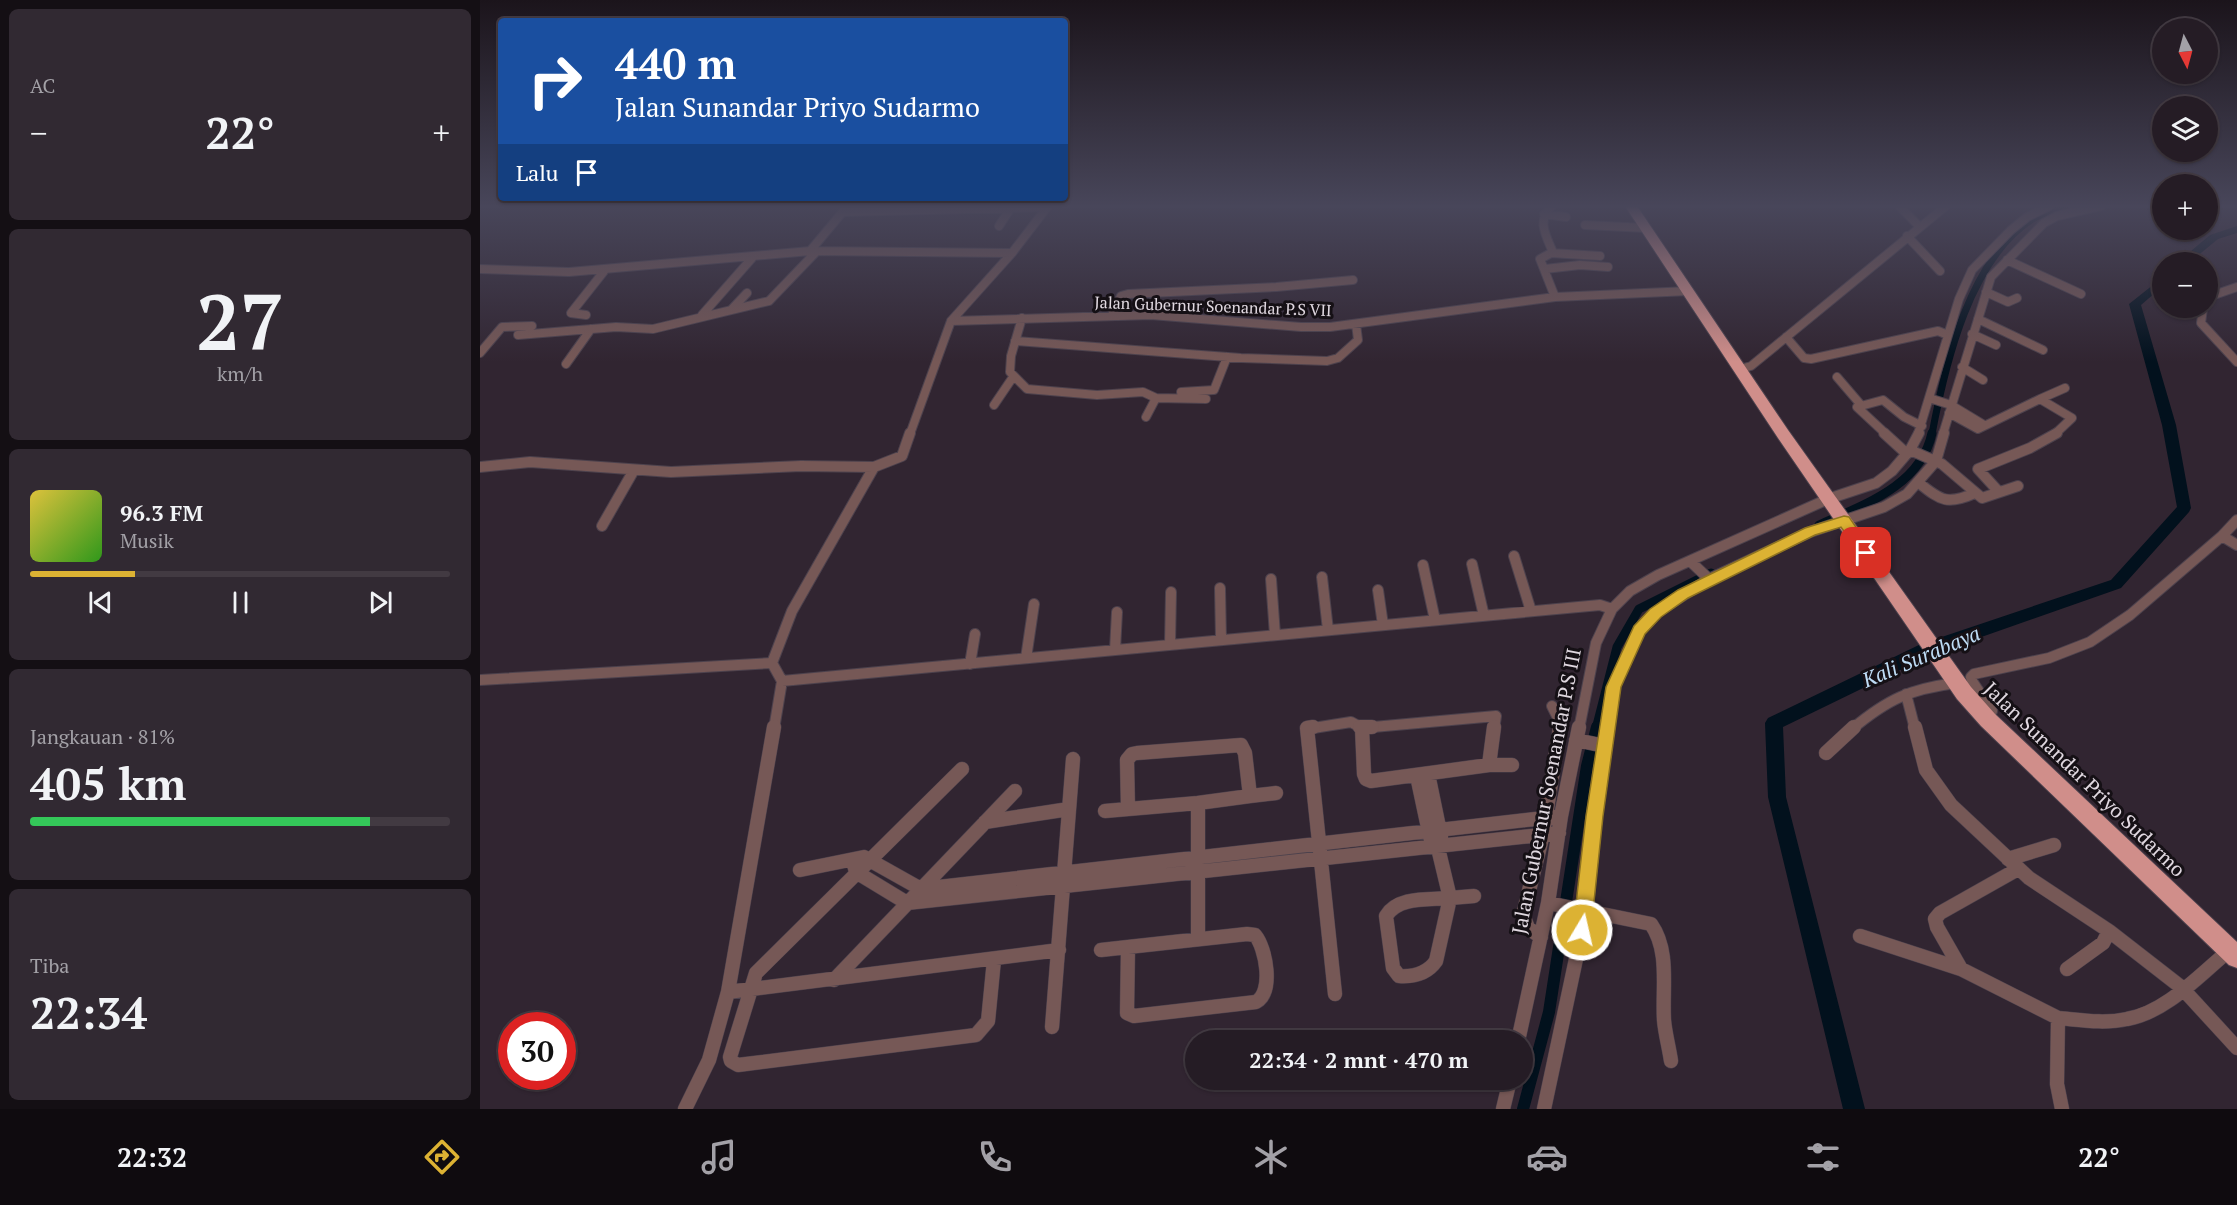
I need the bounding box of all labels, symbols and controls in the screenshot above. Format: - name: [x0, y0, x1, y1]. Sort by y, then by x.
- north arrow: [2152, 18, 2218, 84]
- map controls: [2152, 18, 2218, 318]
- text: 440 m: [615, 35, 736, 91]
- icon: right: [516, 42, 594, 120]
- text: AC: [30, 72, 55, 99]
- text: Jalan Sunandar Priyo Sudarmo: [615, 89, 980, 125]
- button: layers: [2152, 96, 2218, 162]
- text: 22°: [205, 102, 275, 162]
- text: −: [30, 111, 48, 154]
- text: +: [432, 111, 450, 154]
- icon: arrive: [570, 156, 603, 189]
- text: Lalu: [516, 158, 558, 187]
- button: +: [2152, 174, 2218, 240]
- button: −: [2152, 252, 2218, 318]
- text: 27: [196, 269, 284, 372]
- street label: Jalan Gubernur Soenandar P.S VII: [1094, 291, 1332, 321]
- text: km/h: [217, 360, 263, 387]
- text: 96.3 FM: [120, 498, 203, 527]
- text: Musik: [120, 527, 174, 554]
- pin: [1840, 527, 1891, 578]
- icon: arrive: [1849, 536, 1882, 569]
- icon: previous: [84, 586, 117, 619]
- icon: pause: [224, 586, 257, 619]
- icon: next: [364, 586, 397, 619]
- water label: Kali Surabaya: [1857, 619, 1984, 694]
- street label: Jalan Gubernur Soenandar P.S III: [1505, 646, 1587, 936]
- street label: Jalan Sunandar Priyo Sudarmo: [1978, 675, 2192, 883]
- text: Jangkauan · 81%: [30, 723, 175, 750]
- text: 405 km: [30, 753, 186, 813]
- position arrow: [1550, 898, 1614, 962]
- text: Tiba: [30, 952, 69, 979]
- text: 22:34: [30, 982, 147, 1042]
- speed limit sign: 30: [498, 1012, 576, 1090]
- text: 22:34 · 2 mnt · 470 m: [1249, 1045, 1469, 1074]
- icon: directions: [421, 1136, 463, 1178]
- icon: music: [698, 1136, 740, 1178]
- icon: phone: [974, 1136, 1016, 1178]
- icon: climate: [1250, 1136, 1292, 1178]
- icon: car: [1526, 1136, 1568, 1178]
- icon: filters: [1802, 1136, 1844, 1178]
- text: 22:32: [117, 1139, 187, 1175]
- text: 22°: [2078, 1139, 2120, 1175]

